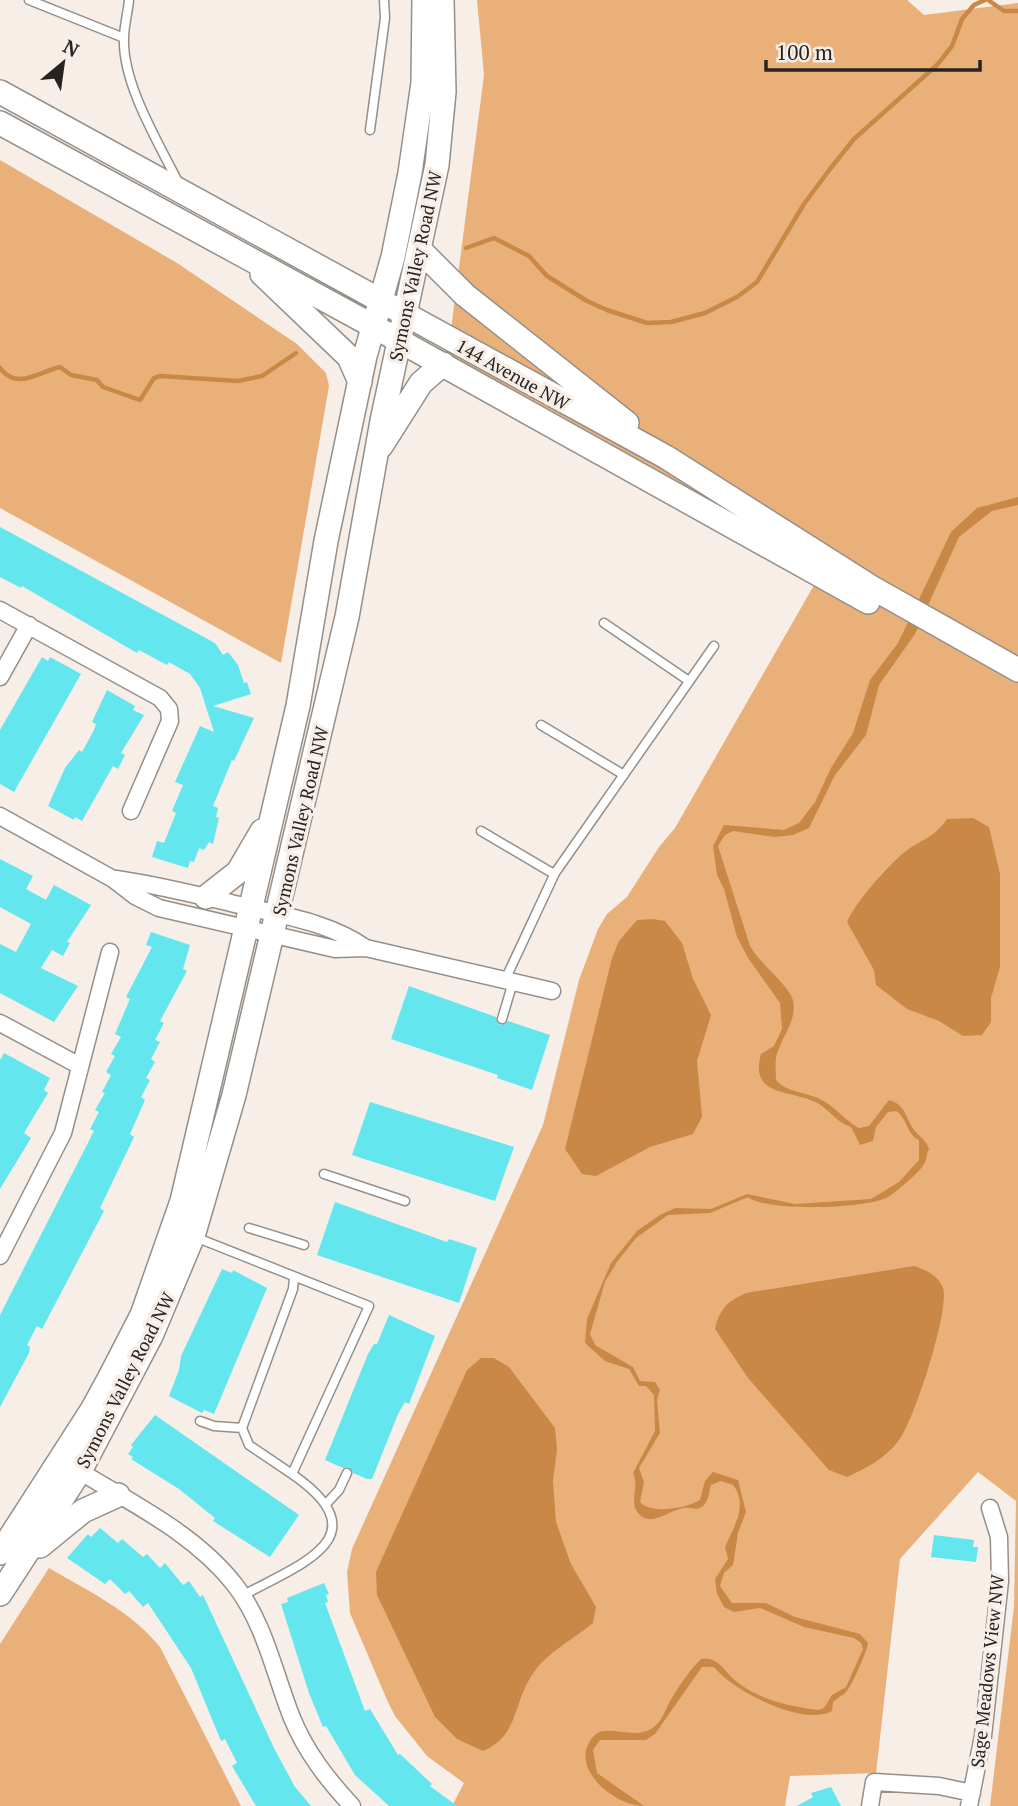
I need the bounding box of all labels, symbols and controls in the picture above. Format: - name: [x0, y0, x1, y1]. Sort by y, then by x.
- north arrow: [28, 28, 98, 98]
- scale bar: [766, 28, 979, 72]
- text: N: [59, 33, 84, 62]
- text: 100 m: [776, 38, 833, 66]
- street label: Symons Valley Road NW: [383, 168, 447, 363]
- street label: 144 Avenue NW: [452, 333, 574, 415]
- street label: Symons Valley Road NW: [266, 724, 334, 918]
- street label: Symons Valley Road NW: [70, 1288, 180, 1472]
- street label: Sage Meadows View NW: [965, 1573, 1009, 1769]

